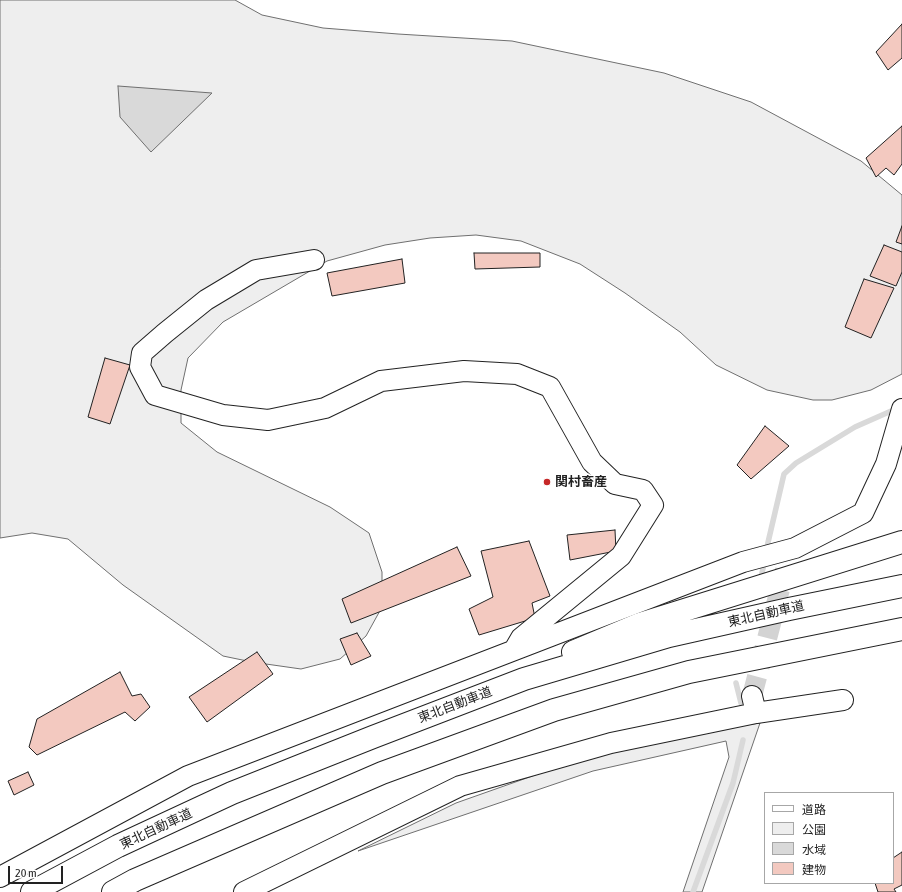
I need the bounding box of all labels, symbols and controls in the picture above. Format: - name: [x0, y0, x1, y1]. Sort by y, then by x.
- place label: 関村畜産: [555, 474, 607, 490]
- marker: 関村畜産: [542, 477, 552, 487]
- street label: 東北自動車道: [726, 598, 806, 630]
- street label: 東北自動車道: [416, 684, 494, 726]
- legend: [764, 792, 894, 884]
- text: 道路: [802, 803, 826, 817]
- street label: 東北自動車道: [117, 805, 195, 853]
- text: 公園: [802, 823, 826, 837]
- text: 水域: [802, 843, 826, 857]
- scale bar: [10, 858, 65, 884]
- text: 建物: [802, 863, 826, 877]
- text: 20 m: [15, 866, 37, 880]

